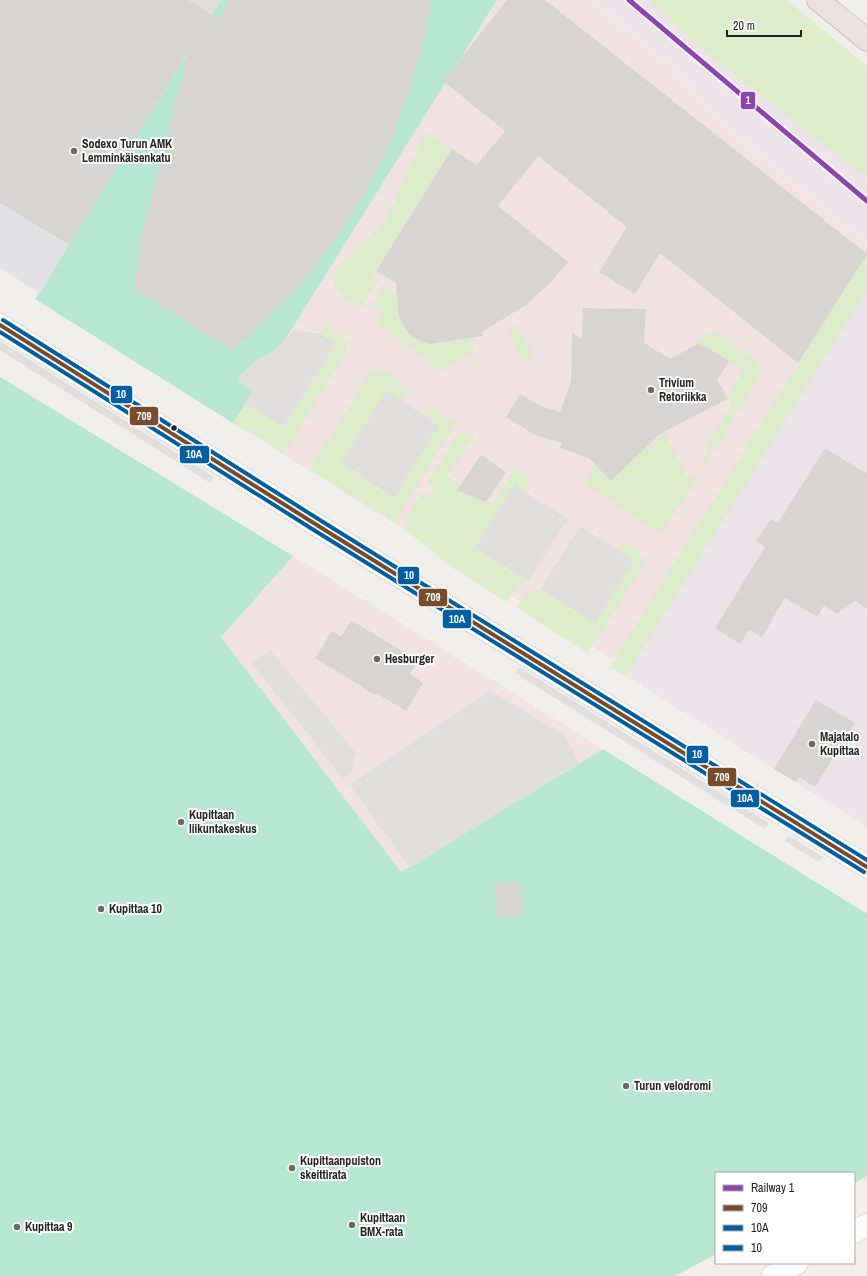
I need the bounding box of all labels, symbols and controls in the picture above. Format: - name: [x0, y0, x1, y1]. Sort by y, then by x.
- scale bar: [727, 12, 801, 38]
- text: 20 m: [733, 18, 755, 34]
- line badge: 1: [740, 91, 756, 110]
- text: 1: [745, 93, 751, 107]
- place label: Sodexo Turun AMK Lemminkäisenkatu: [82, 136, 173, 166]
- marker: Sodexo Turun AMK Lemminkäisenkatu: [69, 146, 79, 156]
- place label: Trivium Retoriikka: [659, 375, 707, 405]
- line badge: 10: [110, 385, 133, 404]
- marker: Trivium Retoriikka: [646, 385, 656, 395]
- text: 10: [116, 387, 126, 401]
- line badge: 709: [129, 406, 159, 426]
- text: 709: [136, 409, 152, 423]
- unlabelled marker: [169, 423, 179, 433]
- line badge: 10A: [179, 445, 210, 464]
- text: 10A: [186, 447, 203, 461]
- line badge: 10: [397, 566, 420, 585]
- text: 10: [404, 568, 414, 582]
- line badge: 709: [418, 588, 448, 607]
- text: 709: [425, 590, 441, 604]
- line badge: 10A: [442, 609, 472, 629]
- text: 10A: [449, 612, 466, 626]
- place label: Hesburger: [385, 651, 434, 667]
- marker: Hesburger: [372, 654, 382, 664]
- place label: Majatalo Kupittaa: [820, 729, 860, 759]
- marker: Majatalo Kupittaa: [807, 739, 817, 749]
- line badge: 10: [686, 745, 709, 764]
- text: 10: [692, 747, 702, 761]
- line badge: 709: [707, 767, 737, 787]
- text: 709: [714, 770, 730, 784]
- line badge: 10A: [730, 789, 760, 808]
- text: 10A: [737, 791, 754, 805]
- place label: Kupittaan liikuntakeskus: [189, 807, 257, 837]
- marker: Kupittaan liikuntakeskus: [176, 817, 186, 827]
- place label: Kupittaa 10: [109, 901, 163, 917]
- marker: Kupittaa 10: [96, 904, 106, 914]
- place label: Turun velodromi: [634, 1078, 711, 1094]
- marker: Turun velodromi: [621, 1081, 631, 1091]
- place label: Kupittaanpuiston skeittirata: [300, 1153, 381, 1183]
- marker: Kupittaanpuiston skeittirata: [287, 1163, 297, 1173]
- legend: [715, 1172, 855, 1264]
- text: Railway 1: [751, 1180, 795, 1196]
- text: 709: [751, 1200, 767, 1216]
- place label: Kupittaan BMX-rata: [360, 1210, 405, 1240]
- place label: Kupittaa 9: [25, 1219, 73, 1235]
- marker: Kupittaan BMX-rata: [347, 1220, 357, 1230]
- text: 10A: [751, 1220, 769, 1236]
- marker: Kupittaa 9: [12, 1222, 22, 1232]
- text: 10: [751, 1240, 762, 1256]

